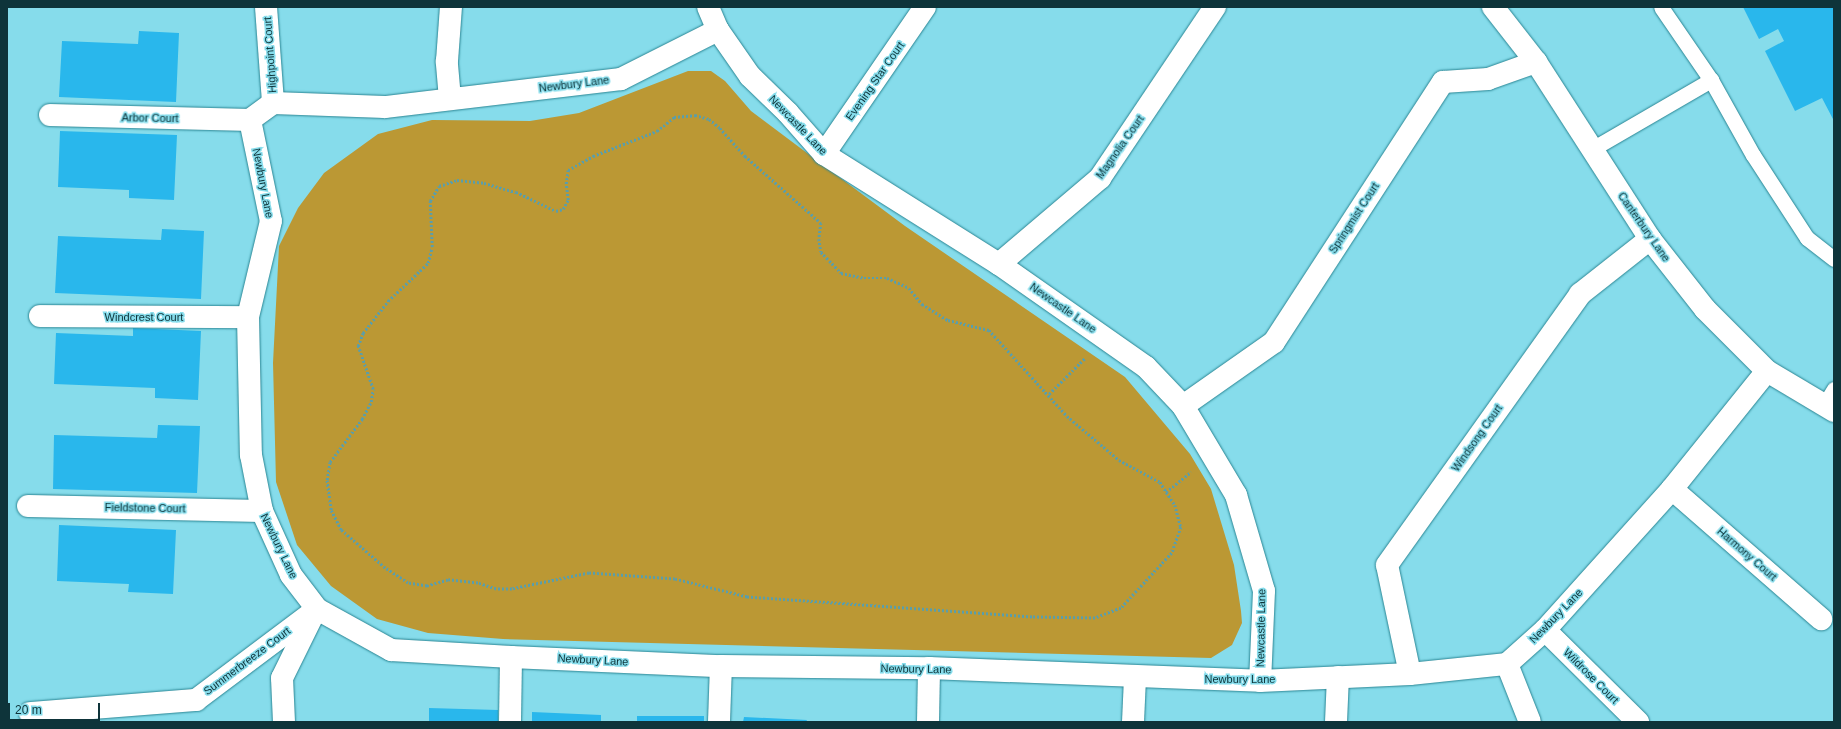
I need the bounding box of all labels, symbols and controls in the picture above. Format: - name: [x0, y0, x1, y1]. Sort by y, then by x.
- street label: Highpoint Court: [261, 16, 279, 94]
- street label: Evening Star Court: [843, 39, 907, 123]
- street label: Newbury Lane: [538, 73, 610, 95]
- street label: Newcastle Lane: [766, 92, 830, 158]
- street label: Arbor Court: [121, 111, 179, 125]
- street label: Magnolia Court: [1093, 113, 1147, 181]
- street label: Newbury Lane: [250, 147, 276, 219]
- street label: Springmist Court: [1326, 180, 1382, 256]
- street label: Canterbury Lane: [1615, 190, 1673, 264]
- street label: Newcastle Lane: [1027, 280, 1099, 336]
- street label: Windcrest Court: [105, 310, 183, 324]
- street label: Windsong Court: [1449, 402, 1505, 474]
- street label: Fieldstone Court: [105, 501, 185, 515]
- street label: Newbury Lane: [258, 511, 300, 581]
- street label: Harmony Court: [1715, 525, 1779, 583]
- street label: Newbury Lane: [1527, 586, 1585, 646]
- street label: Newcastle Lane: [1254, 589, 1268, 667]
- street label: Summerbreeze Court: [201, 624, 293, 698]
- street label: Wildrose Court: [1561, 646, 1621, 706]
- street label: Newbury Lane: [557, 652, 629, 668]
- street label: Newbury Lane: [880, 662, 952, 676]
- street label: Newbury Lane: [1205, 672, 1275, 686]
- scale bar: [10, 695, 102, 721]
- text: 20 m: [15, 703, 42, 717]

